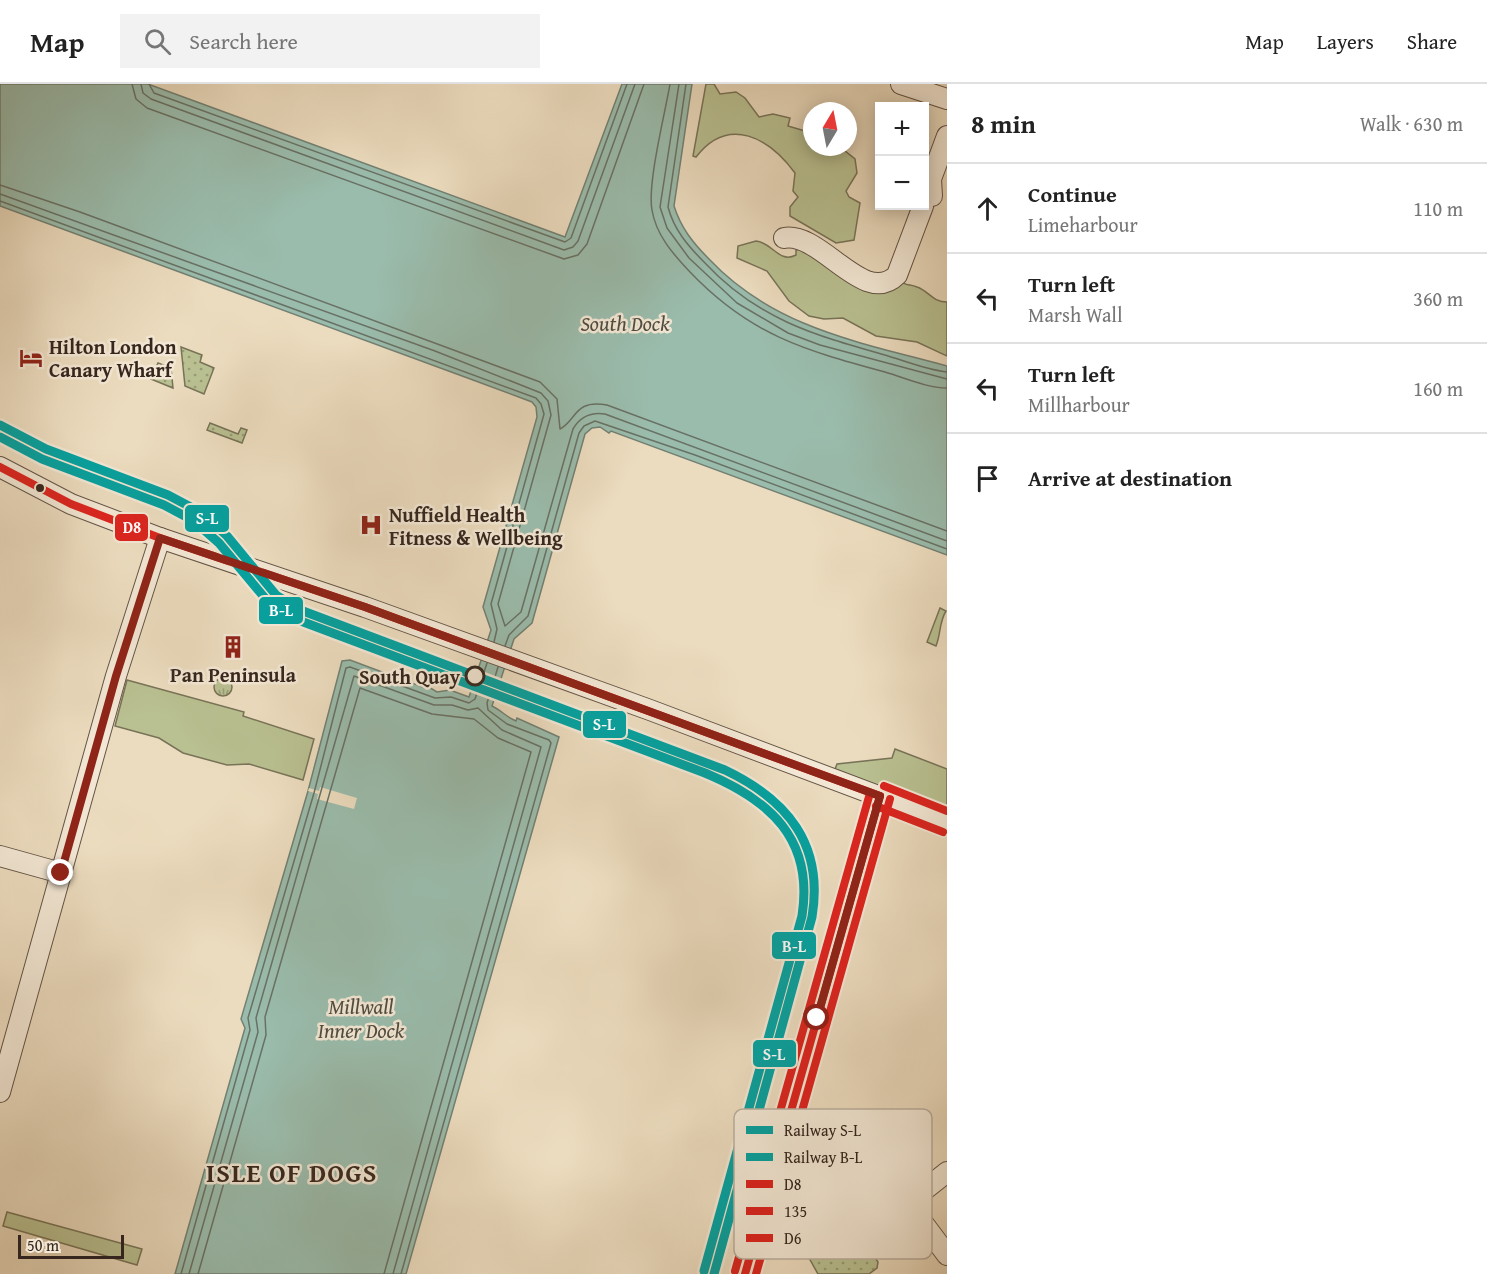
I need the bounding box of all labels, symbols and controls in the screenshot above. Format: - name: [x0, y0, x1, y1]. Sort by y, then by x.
- search box: [120, 14, 540, 68]
- text: Map: [30, 21, 84, 62]
- icon: search: [141, 25, 174, 58]
- text: Search here: [189, 25, 298, 57]
- text: Map: [1245, 26, 1284, 57]
- text: Layers: [1317, 26, 1374, 57]
- text: Share: [1407, 26, 1457, 57]
- north arrow: [803, 102, 857, 156]
- map controls: [875, 102, 929, 210]
- button: +: [875, 102, 929, 156]
- text: 8 min: [971, 104, 1036, 143]
- text: Walk · 630 m: [1360, 109, 1463, 138]
- button: −: [875, 156, 929, 210]
- text: Continue: [1028, 178, 1117, 210]
- icon: ahead: [971, 192, 1004, 225]
- text: 110 m: [1413, 194, 1463, 223]
- text: Limeharbour: [1028, 210, 1138, 239]
- text: Turn left: [1028, 268, 1115, 300]
- icon: left: [971, 282, 1004, 315]
- text: 360 m: [1413, 284, 1463, 313]
- text: Marsh Wall: [1028, 300, 1123, 329]
- water label: South Dock: [580, 308, 670, 339]
- place label: Hilton London Canary Wharf: [49, 332, 177, 384]
- hotel icon: Hilton London Canary Wharf: [18, 345, 44, 371]
- text: Turn left: [1028, 358, 1115, 390]
- icon: left: [971, 372, 1004, 405]
- text: 160 m: [1413, 374, 1463, 403]
- text: Millharbour: [1028, 390, 1130, 419]
- icon: arrive: [971, 462, 1004, 495]
- text: Arrive at destination: [1028, 462, 1232, 494]
- unlabelled marker: [34, 482, 46, 494]
- place label: Nuffield Health Fitness & Wellbeing: [389, 500, 563, 552]
- line badge: S-L: [184, 504, 230, 533]
- text: S-L: [196, 506, 219, 530]
- hospital icon: Nuffield Health Fitness & Wellbeing: [358, 512, 384, 538]
- line badge: D8: [114, 513, 149, 542]
- text: D8: [123, 515, 141, 539]
- line badge: B-L: [258, 596, 304, 625]
- text: B-L: [269, 598, 294, 622]
- building icon: Pan Peninsula: [220, 634, 246, 660]
- place label: Pan Peninsula: [170, 660, 297, 689]
- place label: South Quay: [359, 662, 461, 691]
- marker: South Quay: [465, 666, 485, 686]
- line badge: S-L: [582, 710, 627, 739]
- text: S-L: [593, 712, 616, 736]
- route end: [47, 859, 73, 885]
- line badge: B-L: [771, 931, 817, 960]
- text: B-L: [782, 934, 807, 958]
- water label: Millwall Inner Dock: [318, 991, 405, 1046]
- route start: [803, 1004, 829, 1030]
- line badge: S-L: [752, 1039, 797, 1068]
- text: S-L: [763, 1042, 786, 1066]
- legend: [734, 1109, 932, 1259]
- text: Railway S-L: [784, 1118, 861, 1142]
- text: Railway B-L: [784, 1145, 862, 1169]
- district label: ISLE OF DOGS: [206, 1153, 378, 1192]
- text: D8: [784, 1172, 802, 1196]
- text: 135: [784, 1199, 807, 1223]
- text: D6: [784, 1226, 802, 1250]
- scale bar: [18, 1232, 124, 1260]
- text: 50 m: [27, 1233, 59, 1257]

